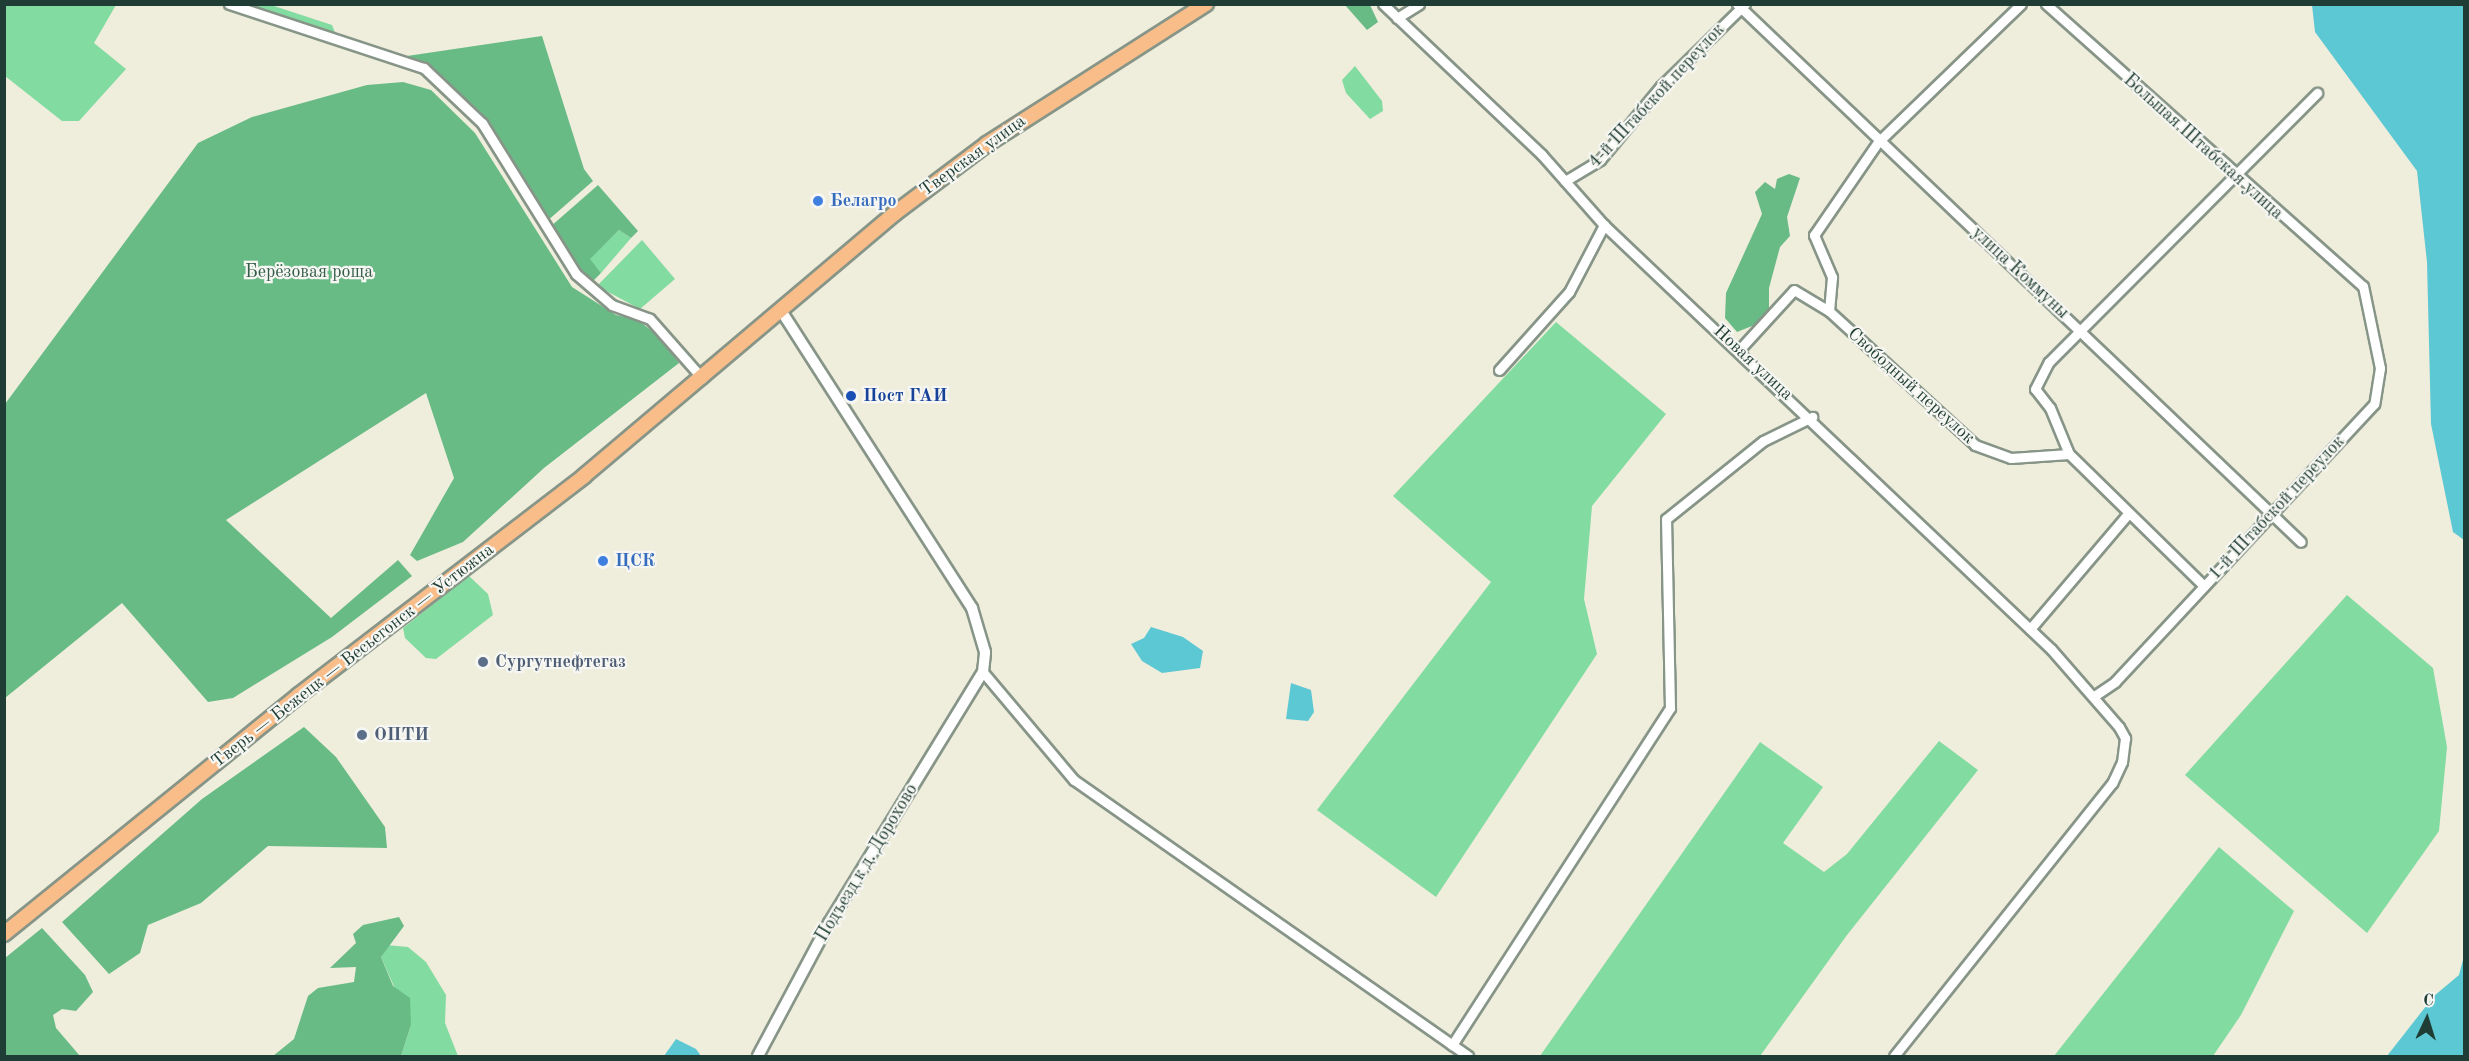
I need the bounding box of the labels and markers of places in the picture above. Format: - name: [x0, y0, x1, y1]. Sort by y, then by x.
- place label: Белагро: [830, 190, 897, 212]
- marker: Белагро: [811, 194, 825, 208]
- place label: Пост ГАИ: [863, 385, 947, 407]
- marker: Пост ГАИ: [844, 389, 858, 403]
- place label: ЦСК: [615, 550, 655, 572]
- marker: ЦСК: [596, 554, 610, 568]
- place label: Сургутнефтегаз: [495, 651, 626, 673]
- marker: Сургутнефтегаз: [476, 655, 490, 669]
- place label: ОПТИ: [374, 724, 429, 746]
- marker: ОПТИ: [355, 728, 369, 742]

